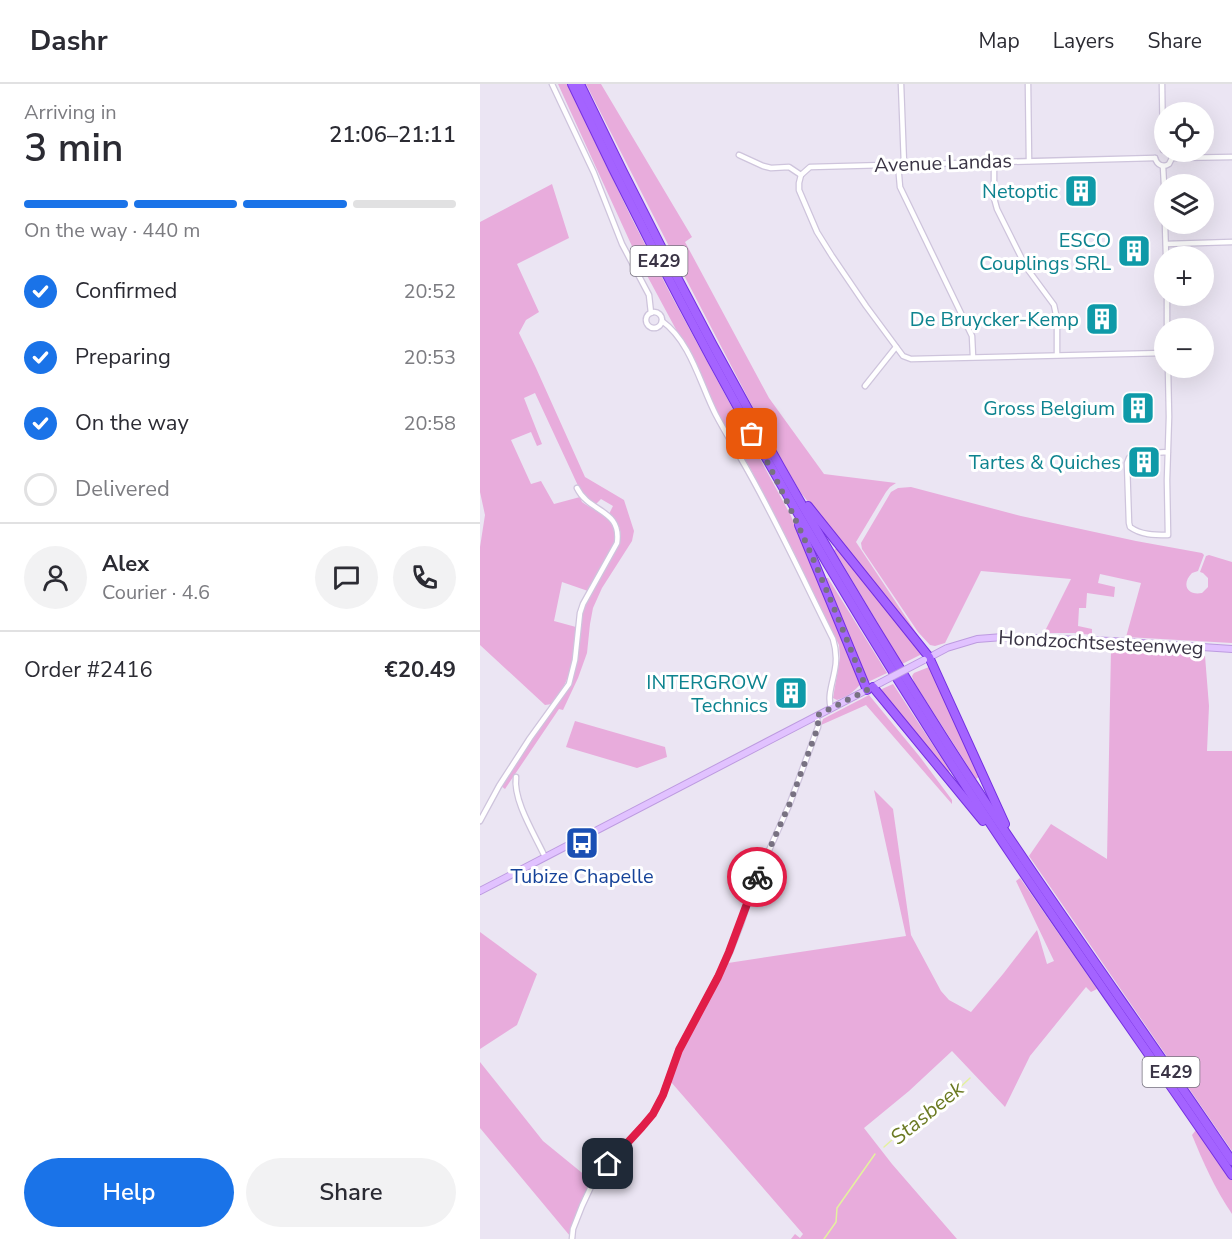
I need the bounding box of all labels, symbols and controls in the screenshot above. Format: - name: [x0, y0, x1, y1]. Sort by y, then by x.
- text: Dashr: [30, 22, 108, 60]
- text: Map: [978, 27, 1020, 55]
- text: Layers: [1053, 27, 1114, 55]
- text: Share: [1147, 27, 1202, 55]
- text: Arriving in: [24, 99, 117, 126]
- map controls: [1154, 102, 1214, 378]
- button: locate: [1154, 102, 1214, 162]
- text: 21:06–21:11: [329, 120, 456, 150]
- text: 3 min: [24, 122, 123, 175]
- street label: Avenue Landas: [874, 147, 1012, 179]
- building icon: Netoptic: [1063, 173, 1099, 209]
- button: layers: [1154, 174, 1214, 234]
- place label: Netoptic: [982, 178, 1058, 205]
- text: On the way · 440 m: [24, 217, 200, 244]
- place label: ESCO Couplings SRL: [979, 227, 1111, 277]
- building icon: ESCO Couplings SRL: [1116, 233, 1152, 269]
- road number: E429: [630, 246, 687, 276]
- button: +: [1154, 246, 1214, 306]
- icon: check: [24, 275, 57, 308]
- text: Confirmed: [75, 276, 177, 306]
- text: 20:52: [403, 278, 456, 305]
- building icon: De Bruycker-Kemp: [1084, 301, 1120, 337]
- place label: De Bruycker-Kemp: [910, 306, 1079, 333]
- button: −: [1154, 318, 1214, 378]
- icon: check: [24, 341, 57, 374]
- text: Preparing: [75, 342, 171, 372]
- text: 20:53: [403, 344, 456, 371]
- building icon: Gross Belgium: [1120, 390, 1156, 426]
- place label: Gross Belgium: [983, 395, 1115, 422]
- icon: check: [24, 407, 57, 440]
- text: On the way: [75, 408, 189, 438]
- pin: [726, 408, 777, 459]
- text: 20:58: [403, 410, 456, 437]
- icon: bag: [735, 417, 768, 450]
- building icon: Tartes & Quiches: [1126, 444, 1162, 480]
- place label: Tartes & Quiches: [969, 449, 1121, 476]
- text: Delivered: [75, 474, 170, 504]
- button: person: [24, 546, 87, 609]
- button: chat: [315, 546, 378, 609]
- button: phone: [393, 546, 456, 609]
- text: Alex: [102, 549, 149, 579]
- text: Courier · 4.6: [102, 579, 210, 606]
- street label: Hondzochtsesteenweg: [998, 624, 1204, 662]
- text: Order #2416: [24, 655, 153, 685]
- text: €20.49: [385, 655, 456, 685]
- place label: INTERGROW Technics: [646, 669, 768, 719]
- building icon: INTERGROW Technics: [773, 675, 809, 711]
- bus stop icon: Tubize Chapelle: [564, 825, 600, 861]
- courier: [727, 847, 787, 907]
- icon: bike: [741, 861, 774, 894]
- place label: Tubize Chapelle: [510, 863, 654, 890]
- road number: E429: [1142, 1057, 1200, 1087]
- water label: Stasbeek: [885, 1075, 970, 1151]
- pin: [582, 1138, 633, 1189]
- icon: home: [591, 1147, 624, 1180]
- button: Help: [24, 1158, 234, 1227]
- button: Share: [246, 1158, 456, 1227]

